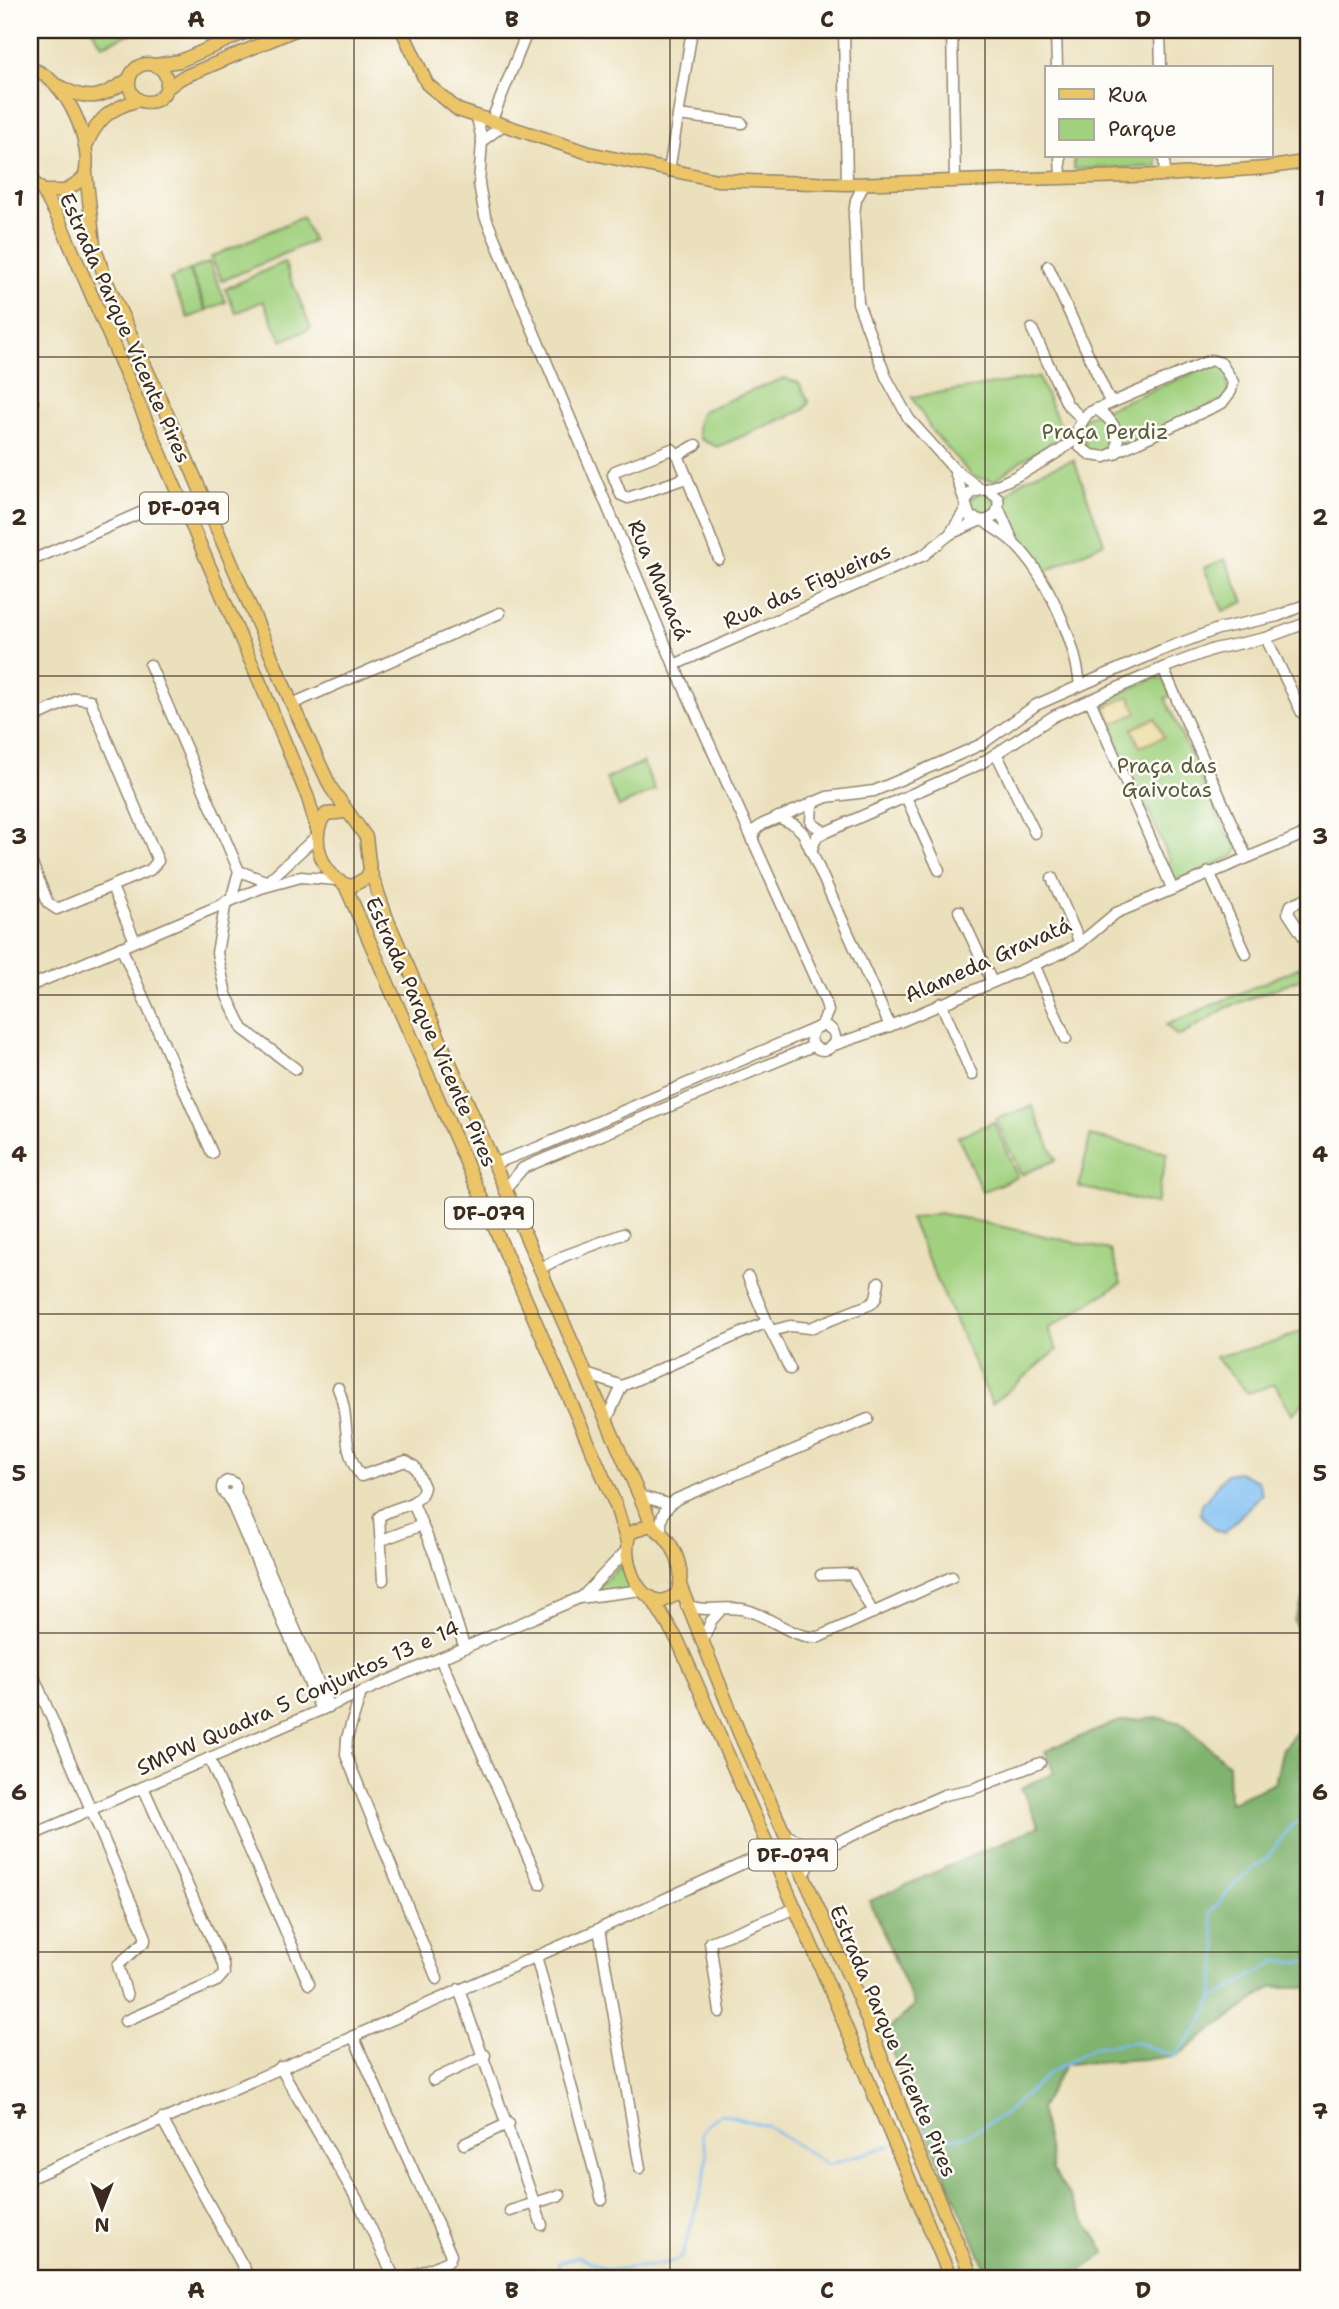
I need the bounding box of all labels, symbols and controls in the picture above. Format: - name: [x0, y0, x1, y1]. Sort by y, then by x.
- text: A: [187, 4, 205, 34]
- text: B: [505, 4, 519, 34]
- text: C: [820, 4, 834, 34]
- text: D: [1135, 4, 1151, 34]
- legend: [1045, 66, 1272, 158]
- text: Rua: [1108, 81, 1147, 109]
- text: Parque: [1108, 115, 1177, 143]
- text: 1: [14, 183, 24, 213]
- text: 1: [1315, 183, 1325, 213]
- street label: Estrada Parque Vicente Pires: [53, 189, 197, 467]
- park label: Praça Perdiz: [1042, 418, 1168, 446]
- road number: DF-079: [140, 492, 228, 524]
- text: 2: [11, 502, 27, 532]
- text: 2: [1312, 502, 1328, 532]
- street label: Rua Manacá: [621, 515, 697, 645]
- street label: Rua das Figueiras: [719, 536, 895, 636]
- park label: Praça das Gaivotas: [1117, 752, 1217, 804]
- text: 3: [11, 821, 27, 851]
- text: 3: [1312, 821, 1328, 851]
- street label: Estrada Parque Vicente Pires: [359, 893, 503, 1171]
- street label: Alameda Gravatá: [900, 911, 1076, 1009]
- text: 4: [11, 1139, 27, 1169]
- text: 4: [1312, 1139, 1328, 1169]
- road number: DF-079: [445, 1198, 533, 1228]
- text: 5: [12, 1458, 26, 1488]
- text: 5: [1313, 1458, 1327, 1488]
- street label: SMPW Quadra 5 Conjuntos 13 e 14: [132, 1614, 464, 1782]
- text: 6: [11, 1777, 27, 1807]
- text: 6: [1312, 1777, 1328, 1807]
- road number: DF-079: [749, 1840, 837, 1870]
- street label: Estrada Parque Vicente Pires: [823, 1901, 963, 2181]
- text: 7: [11, 2096, 27, 2126]
- text: 7: [1312, 2096, 1328, 2126]
- north arrow: [66, 2172, 136, 2242]
- text: N: [94, 2212, 110, 2237]
- text: A: [187, 2275, 205, 2305]
- text: B: [505, 2275, 519, 2305]
- text: C: [820, 2275, 834, 2305]
- text: D: [1135, 2275, 1151, 2305]

